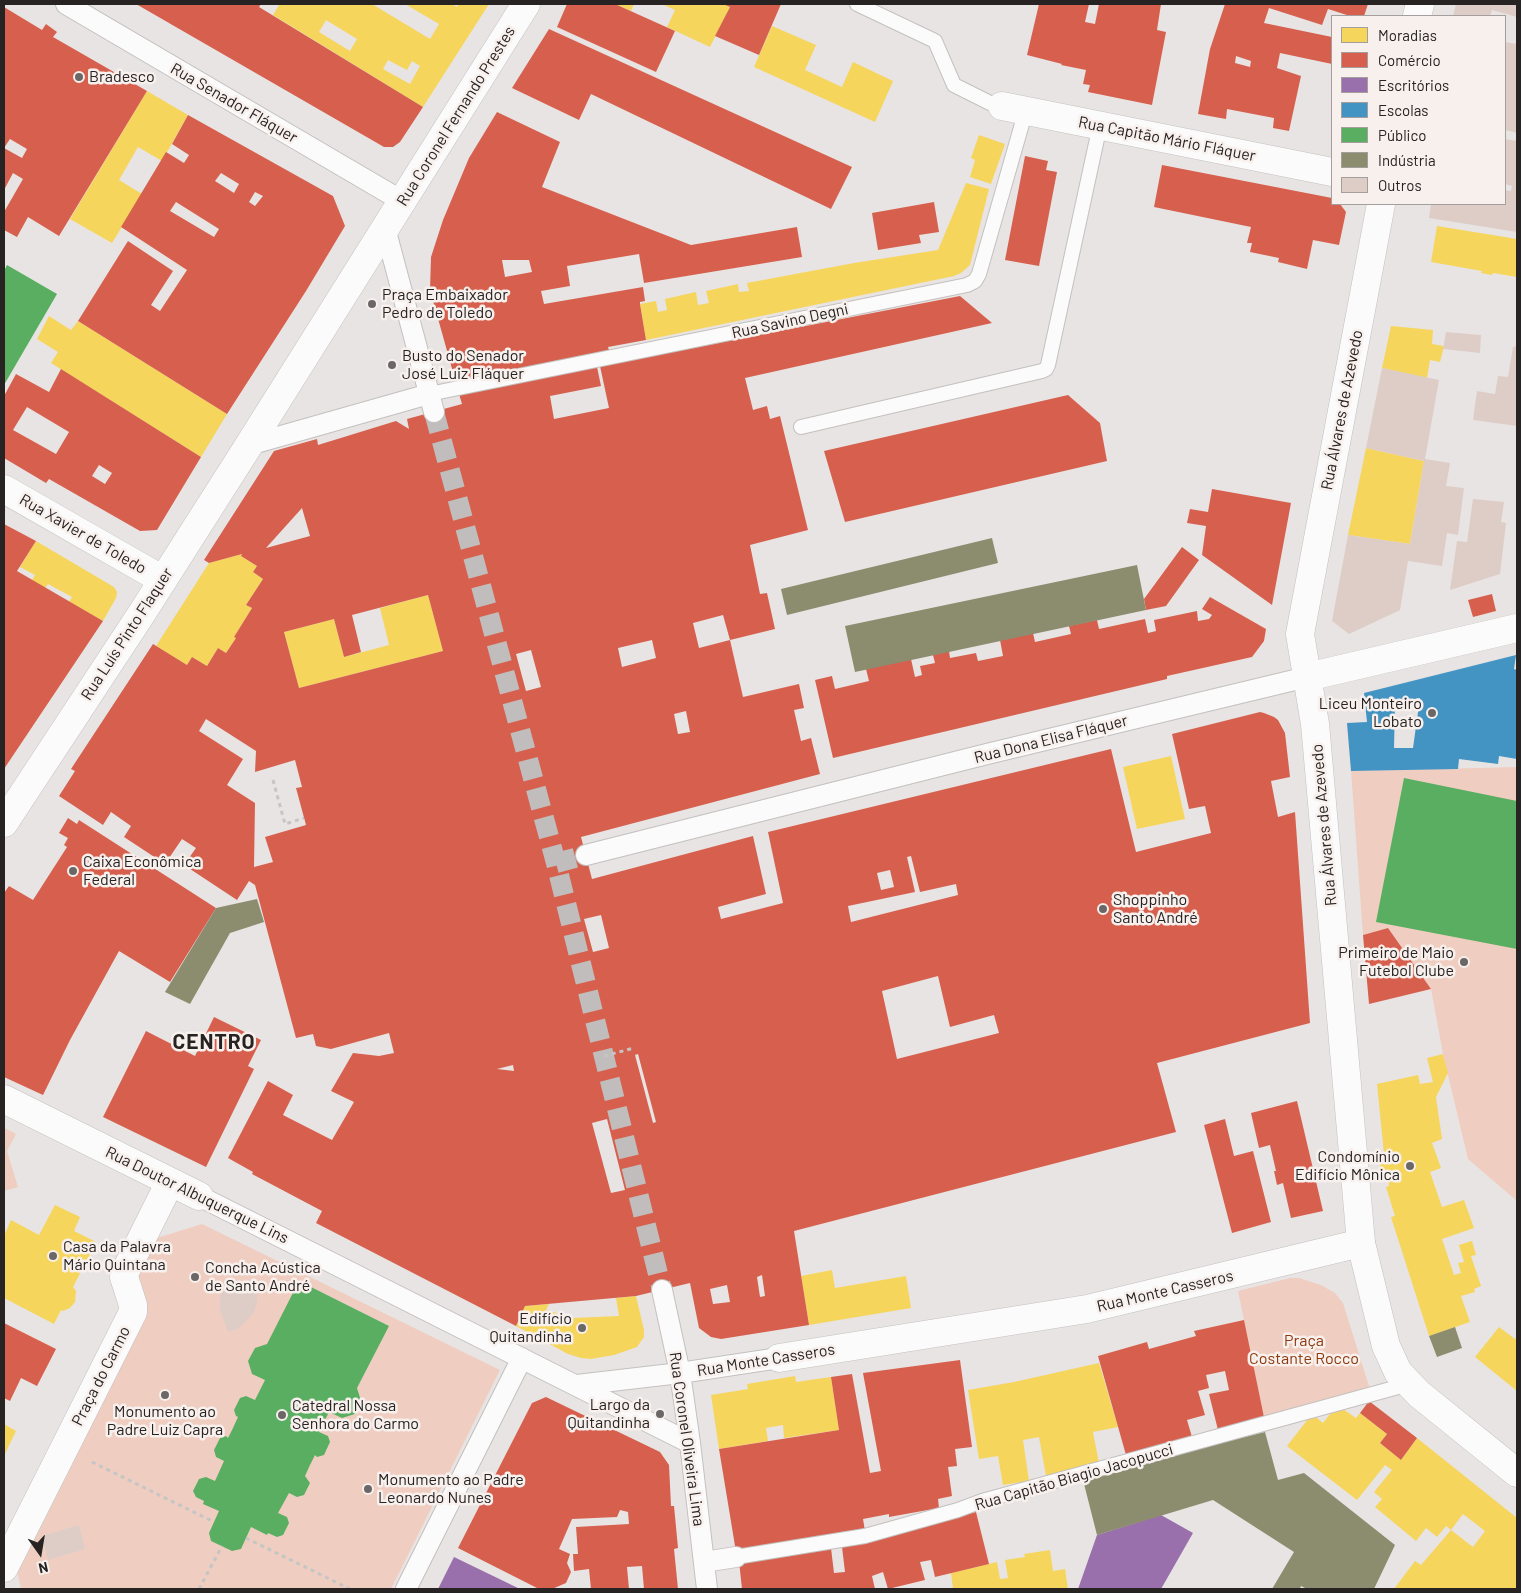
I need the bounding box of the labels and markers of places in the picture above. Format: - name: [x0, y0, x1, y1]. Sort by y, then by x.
- place label: Bradesco: [89, 67, 155, 87]
- marker: Bradesco: [73, 71, 85, 83]
- place label: Praça Embaixador Pedro de Toledo: [382, 285, 508, 323]
- marker: Praça Embaixador Pedro de Toledo: [366, 298, 378, 310]
- place label: Busto do Senador José Luiz Fláquer: [402, 346, 524, 384]
- marker: Busto do Senador José Luiz Fláquer: [386, 359, 398, 371]
- place label: Liceu Monteiro Lobato: [1319, 694, 1422, 732]
- marker: Liceu Monteiro Lobato: [1426, 707, 1438, 719]
- place label: Caixa Econômica Federal: [83, 852, 201, 890]
- marker: Caixa Econômica Federal: [67, 865, 79, 877]
- place label: Shoppinho Santo André: [1113, 890, 1198, 928]
- marker: Shoppinho Santo André: [1097, 903, 1109, 915]
- place label: Primeiro de Maio Futebol Clube: [1338, 943, 1454, 981]
- marker: Primeiro de Maio Futebol Clube: [1458, 956, 1470, 968]
- place label: Condomínio Edifício Mônica: [1295, 1147, 1400, 1185]
- marker: Condomínio Edifício Mônica: [1404, 1160, 1416, 1172]
- place label: Casa da Palavra Mário Quintana: [63, 1237, 171, 1275]
- marker: Casa da Palavra Mário Quintana: [47, 1250, 59, 1262]
- place label: Concha Acústica de Santo André: [205, 1258, 321, 1296]
- marker: Concha Acústica de Santo André: [189, 1271, 201, 1283]
- place label: Edifício Quitandinha: [489, 1309, 572, 1347]
- marker: Edifício Quitandinha: [576, 1322, 588, 1334]
- marker: Monumento ao Padre Luiz Capra: [159, 1389, 171, 1401]
- place label: Largo da Quitandinha: [567, 1395, 650, 1433]
- place label: Catedral Nossa Senhora do Carmo: [292, 1396, 419, 1434]
- place label: Monumento ao Padre Luiz Capra: [107, 1402, 223, 1440]
- marker: Largo da Quitandinha: [654, 1408, 666, 1420]
- marker: Catedral Nossa Senhora do Carmo: [276, 1409, 288, 1421]
- place label: Monumento ao Padre Leonardo Nunes: [378, 1470, 524, 1508]
- marker: Monumento ao Padre Leonardo Nunes: [362, 1483, 374, 1495]

